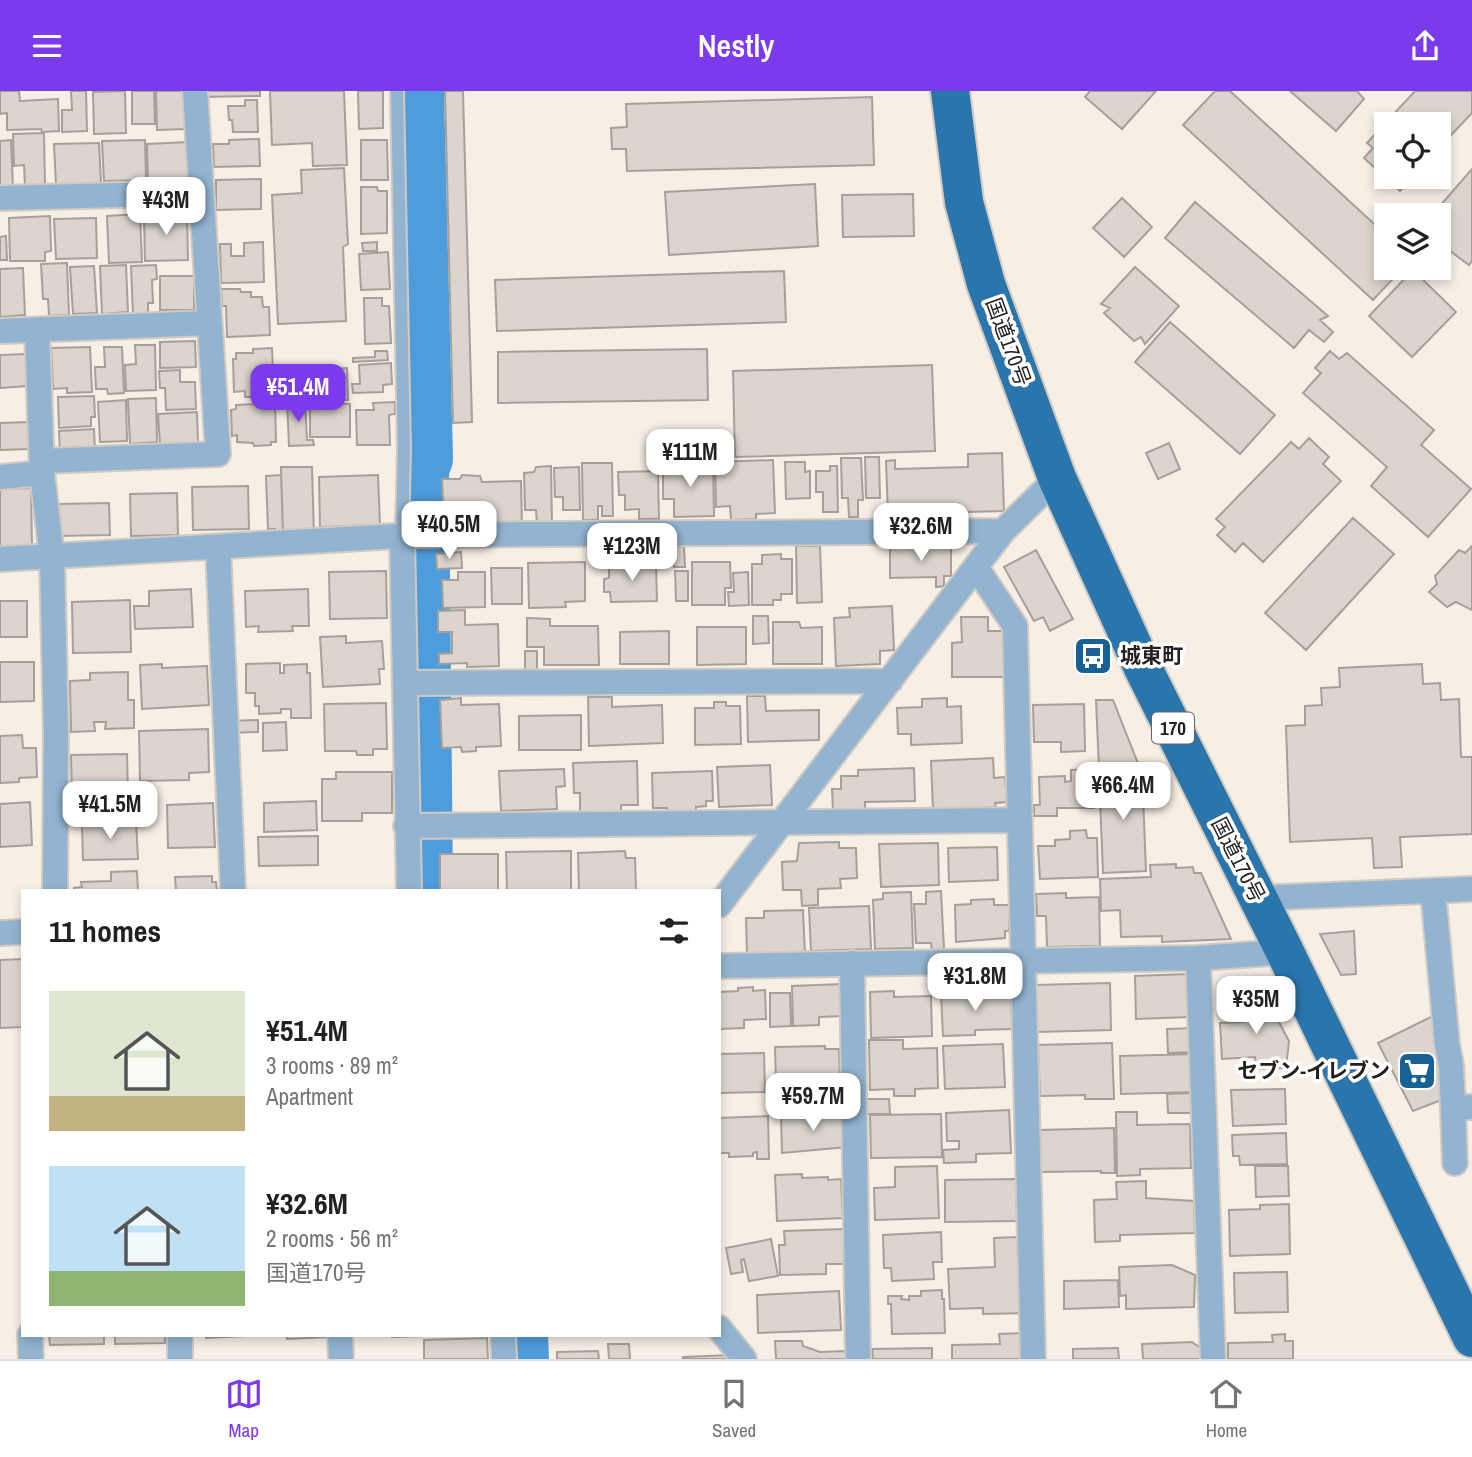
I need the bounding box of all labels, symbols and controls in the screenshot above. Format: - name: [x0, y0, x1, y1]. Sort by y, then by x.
- text: Nestly: [698, 24, 774, 67]
- icon: menu: [28, 27, 66, 65]
- icon: share: [1406, 27, 1444, 65]
- map controls: [1374, 112, 1451, 280]
- button: locate: [1374, 112, 1451, 189]
- pin: ¥43M: [125, 177, 207, 237]
- text: ¥43M: [142, 184, 190, 215]
- button: layers: [1374, 203, 1451, 280]
- street label: 国道170号: [979, 294, 1038, 390]
- pin: ¥51.4M: [241, 365, 355, 424]
- text: ¥51.4M: [267, 371, 329, 402]
- pin: ¥111M: [641, 429, 739, 489]
- text: ¥111M: [662, 436, 718, 467]
- pin: ¥40.5M: [392, 501, 506, 561]
- pin: ¥32.6M: [864, 503, 978, 563]
- text: ¥40.5M: [418, 508, 480, 539]
- text: ¥32.6M: [890, 510, 952, 541]
- pin: ¥123M: [583, 524, 681, 583]
- text: ¥123M: [603, 530, 661, 561]
- bus stop icon: 城東町: [1072, 635, 1114, 677]
- place label: 城東町: [1120, 641, 1183, 670]
- road number: 170: [1152, 713, 1194, 743]
- pin: ¥66.4M: [1066, 763, 1180, 822]
- text: ¥66.4M: [1092, 769, 1154, 800]
- pin: ¥41.5M: [53, 781, 167, 841]
- text: ¥41.5M: [79, 788, 141, 819]
- street label: 国道170号: [1205, 812, 1272, 907]
- text: 11 homes: [49, 911, 161, 951]
- icon: filters: [655, 912, 693, 950]
- pin: ¥31.8M: [918, 953, 1032, 1013]
- text: ¥31.8M: [944, 960, 1006, 991]
- pin: ¥35M: [1215, 977, 1297, 1036]
- text: ¥35M: [1232, 983, 1280, 1014]
- text: ¥51.4M: [266, 1010, 348, 1050]
- icon: home: [105, 1019, 189, 1103]
- text: 3 rooms · 89 m²: [266, 1050, 398, 1081]
- supermarket icon: セブン-イレブン: [1396, 1050, 1438, 1092]
- place label: セブン-イレブン: [1237, 1056, 1390, 1085]
- pin: ¥59.7M: [756, 1073, 870, 1133]
- text: ¥59.7M: [782, 1080, 844, 1111]
- text: Apartment: [266, 1081, 353, 1112]
- text: ¥32.6M: [266, 1183, 348, 1223]
- icon: home: [105, 1194, 189, 1278]
- text: 2 rooms · 56 m²: [266, 1223, 398, 1254]
- text: 国道170号: [266, 1257, 366, 1288]
- tab: Map: [225, 1375, 263, 1443]
- tab: Saved: [712, 1375, 756, 1443]
- tab: Home: [1206, 1375, 1247, 1443]

